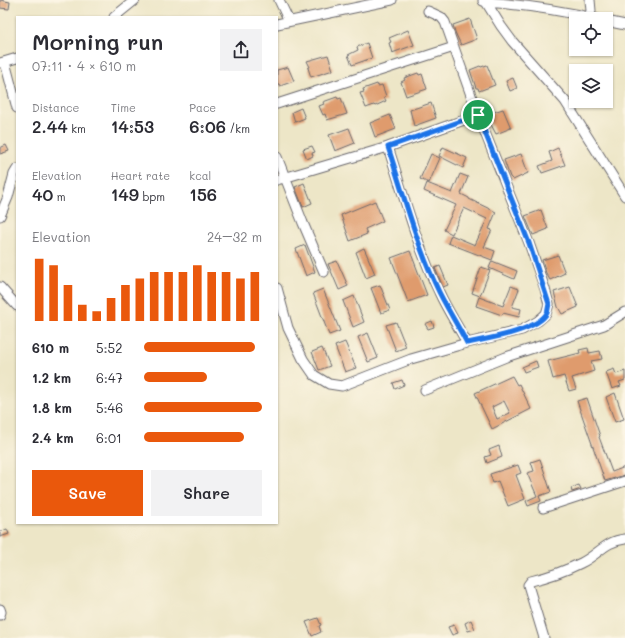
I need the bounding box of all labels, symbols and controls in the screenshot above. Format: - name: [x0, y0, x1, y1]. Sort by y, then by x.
- map controls: [569, 12, 613, 108]
- button: locate: [569, 12, 613, 56]
- text: Morning run: [32, 27, 163, 56]
- button: share: [220, 29, 262, 71]
- text: 07:11 · 4 × 610 m: [32, 57, 136, 74]
- button: layers: [569, 64, 613, 108]
- pin: [461, 98, 495, 132]
- text: Distance: [32, 100, 79, 115]
- text: Time: [111, 100, 136, 115]
- text: Pace: [189, 100, 216, 115]
- icon: arrive: [467, 104, 489, 126]
- text: 2.44: [32, 115, 68, 137]
- text: 14:53: [111, 115, 154, 137]
- text: 6:06: [189, 115, 226, 137]
- text: km: [68, 121, 86, 136]
- text: /km: [226, 121, 250, 136]
- text: Elevation: [32, 168, 81, 183]
- text: Heart rate: [111, 168, 170, 183]
- text: kcal: [189, 168, 211, 183]
- text: 40: [32, 183, 53, 205]
- text: 149: [111, 183, 139, 205]
- text: 156: [189, 183, 217, 205]
- text: m: [53, 189, 66, 204]
- text: bpm: [139, 189, 165, 204]
- text: Elevation: [32, 228, 90, 245]
- text: 24–32 m: [207, 228, 262, 245]
- text: 610 m: [32, 339, 69, 356]
- text: 5:52: [96, 339, 122, 356]
- text: 1.2 km: [32, 369, 71, 386]
- text: 6:47: [96, 369, 123, 386]
- text: 1.8 km: [32, 399, 72, 416]
- text: 5:46: [96, 399, 123, 416]
- text: 2.4 km: [32, 429, 74, 446]
- text: 6:01: [96, 429, 122, 446]
- button: Save: [32, 470, 143, 516]
- button: Share: [151, 470, 262, 516]

